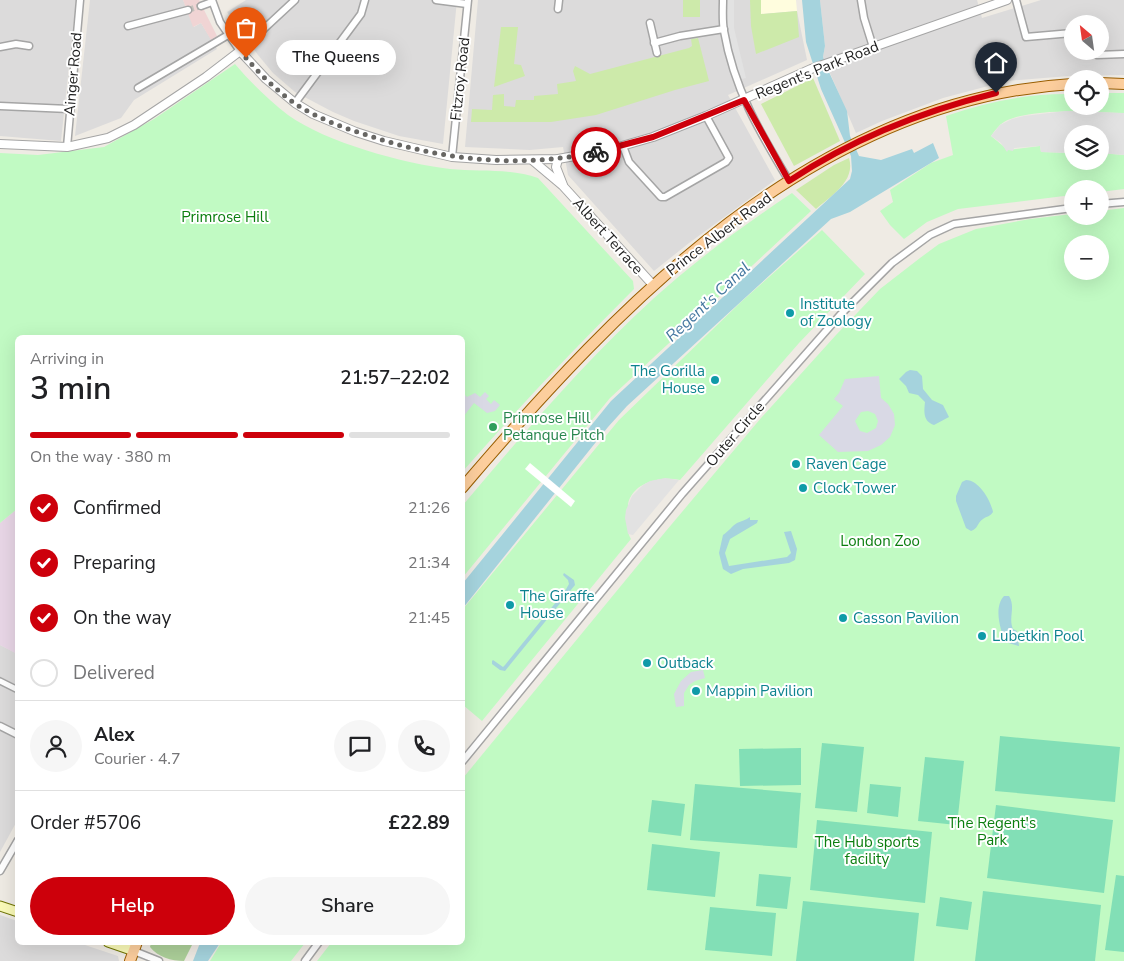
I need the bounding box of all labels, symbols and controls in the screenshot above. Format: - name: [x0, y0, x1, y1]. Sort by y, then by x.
- pin: [225, 7, 267, 58]
- icon: bag: [232, 14, 260, 42]
- north arrow: [1064, 15, 1109, 60]
- map controls: [1064, 15, 1109, 280]
- street label: Ainger Road: [59, 31, 87, 117]
- street label: Fitzroy Road: [446, 36, 474, 122]
- street label: Regent's Park Road: [752, 36, 882, 104]
- callout: The Queens: [276, 40, 396, 76]
- pin: [975, 42, 1017, 93]
- text: The Queens: [292, 46, 380, 68]
- icon: home: [982, 49, 1010, 77]
- button: locate: [1064, 70, 1109, 115]
- button: layers: [1064, 125, 1109, 170]
- courier: [571, 127, 621, 177]
- icon: bike: [582, 138, 610, 166]
- button: +: [1064, 180, 1109, 225]
- street label: Prince Albert Road: [662, 188, 776, 280]
- street label: Albert Terrace: [568, 194, 648, 278]
- park label: Primrose Hill: [181, 207, 269, 227]
- button: −: [1064, 235, 1109, 280]
- water label: Regent's Canal: [661, 257, 755, 347]
- place label: Institute of Zoology: [800, 294, 872, 331]
- marker: Institute of Zoology: [784, 307, 796, 319]
- text: Arriving in: [30, 348, 104, 370]
- place label: The Gorilla House: [631, 361, 705, 398]
- text: 21:57–22:02: [340, 365, 450, 391]
- text: 3 min: [30, 367, 112, 410]
- marker: The Gorilla House: [709, 374, 721, 386]
- street label: Outer Circle: [701, 397, 769, 471]
- place label: Primrose Hill Petanque Pitch: [503, 408, 604, 445]
- marker: Primrose Hill Petanque Pitch: [487, 421, 499, 433]
- text: On the way · 380 m: [30, 446, 171, 468]
- place label: Raven Cage: [806, 454, 886, 474]
- marker: Raven Cage: [790, 458, 802, 470]
- place label: Clock Tower: [813, 478, 897, 498]
- marker: Clock Tower: [797, 482, 809, 494]
- icon: check: [30, 494, 58, 522]
- text: Confirmed: [73, 495, 161, 521]
- text: 21:26: [408, 497, 450, 519]
- park label: London Zoo: [840, 531, 920, 551]
- icon: check: [30, 549, 58, 577]
- text: Preparing: [73, 550, 156, 576]
- text: 21:34: [408, 552, 450, 574]
- place label: The Giraffe House: [520, 586, 595, 623]
- marker: The Giraffe House: [504, 599, 516, 611]
- icon: check: [30, 604, 58, 632]
- text: On the way: [73, 605, 171, 631]
- text: 21:45: [408, 607, 450, 629]
- place label: Casson Pavilion: [853, 608, 959, 628]
- marker: Casson Pavilion: [837, 612, 849, 624]
- place label: Lubetkin Pool: [992, 626, 1085, 646]
- marker: Lubetkin Pool: [976, 630, 988, 642]
- place label: Outback: [657, 653, 714, 673]
- marker: Outback: [641, 657, 653, 669]
- text: Delivered: [73, 660, 155, 686]
- place label: Mappin Pavilion: [706, 681, 813, 701]
- marker: Mappin Pavilion: [690, 685, 702, 697]
- button: person: [30, 720, 82, 772]
- button: chat: [334, 720, 386, 772]
- button: phone: [398, 720, 450, 772]
- text: Alex: [94, 722, 135, 748]
- text: Courier · 4.7: [94, 748, 180, 770]
- text: Order #5706: [30, 810, 141, 836]
- text: £22.89: [388, 810, 450, 836]
- park label: The Regent's Park: [948, 813, 1036, 850]
- park label: The Hub sports facility: [815, 832, 919, 869]
- button: Help: [30, 877, 235, 935]
- button: Share: [245, 877, 450, 935]

